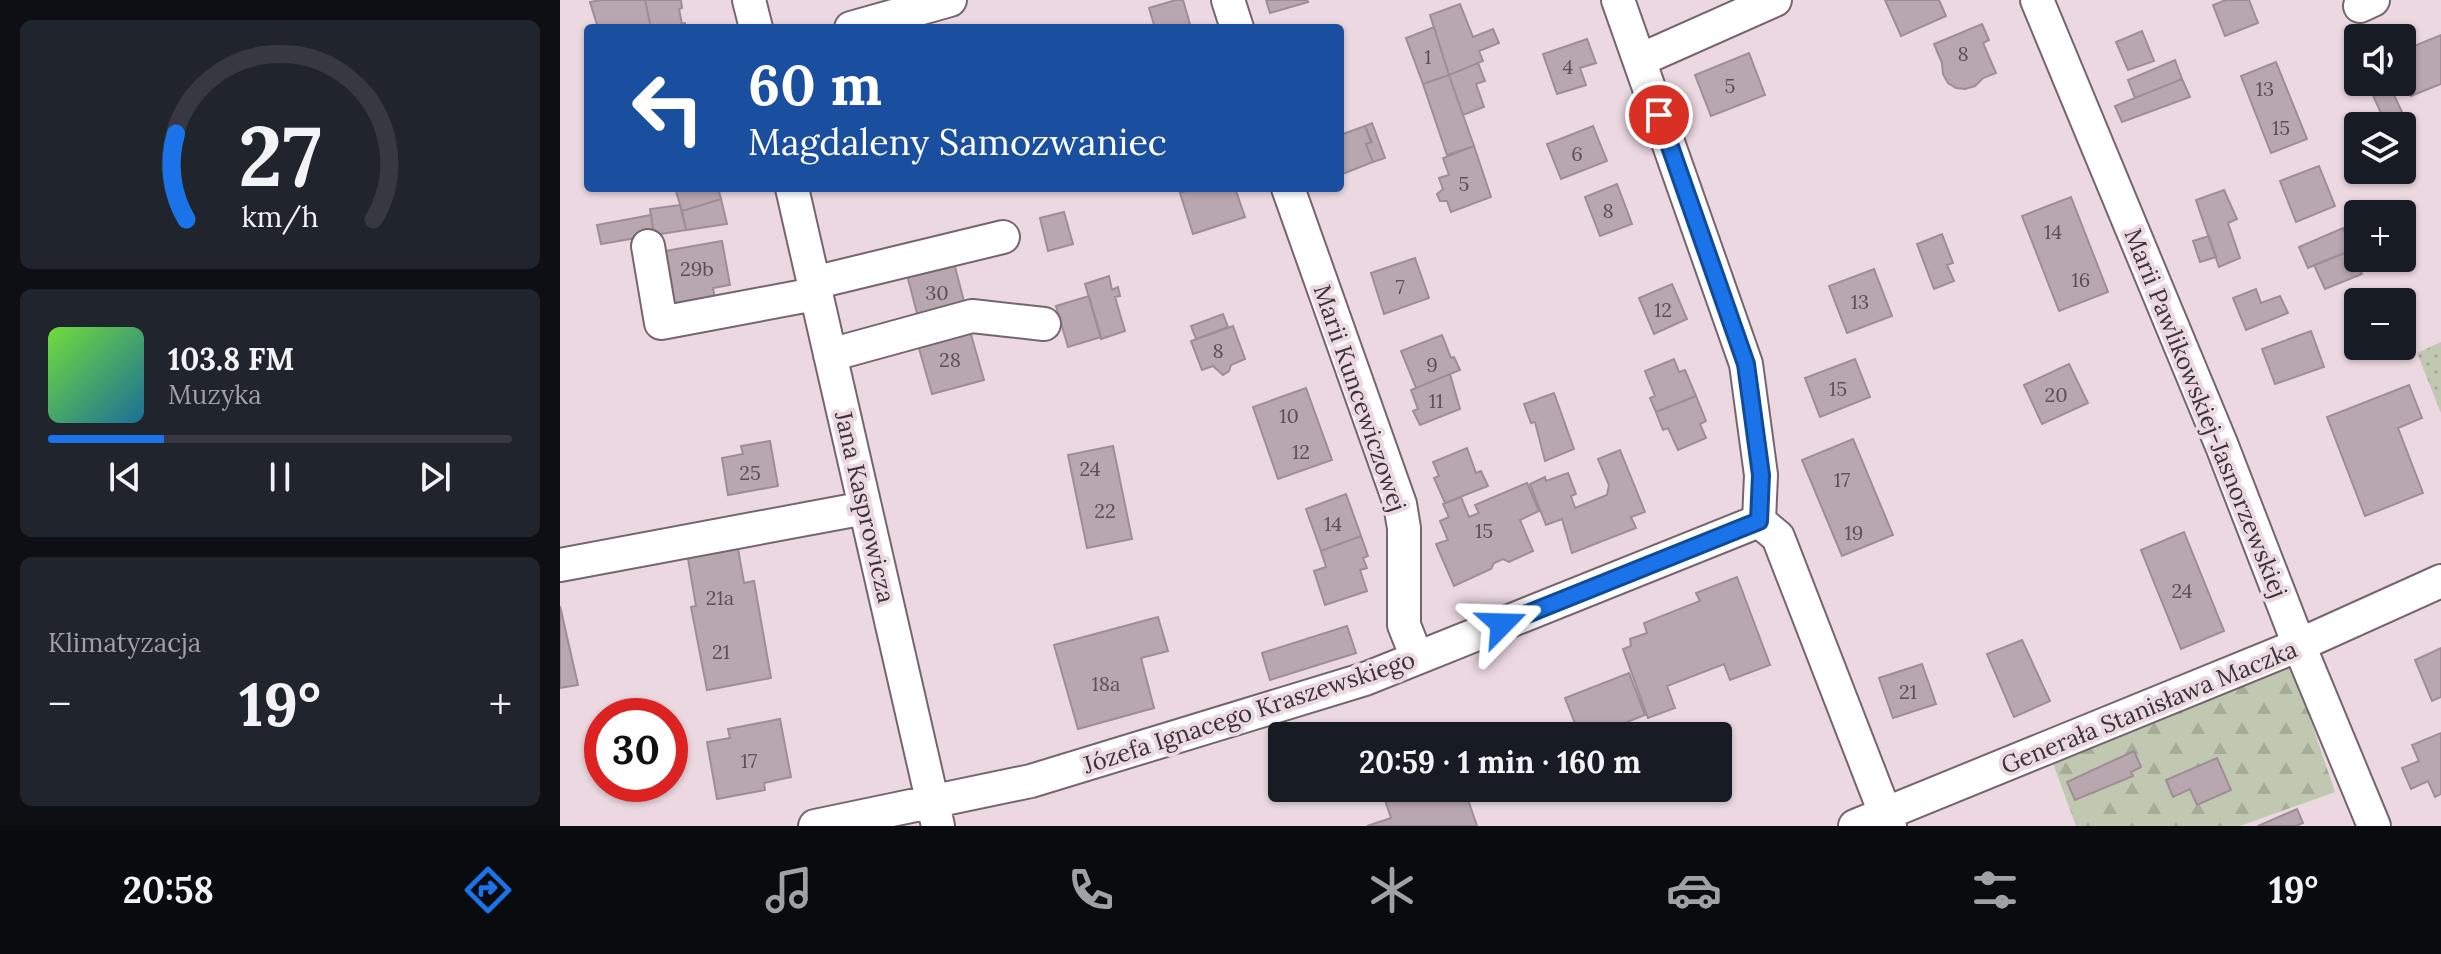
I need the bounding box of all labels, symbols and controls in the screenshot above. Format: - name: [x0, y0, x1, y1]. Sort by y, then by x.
- map controls: [2344, 24, 2416, 360]
- button: sound: [2344, 24, 2416, 96]
- house number: 8: [1957, 41, 1969, 66]
- house number: 1: [1424, 44, 1432, 69]
- text: 60 m: [748, 49, 882, 120]
- house number: 4: [1563, 54, 1574, 79]
- icon: left: [616, 56, 720, 160]
- house number: 5: [1725, 73, 1735, 98]
- house number: 13: [2256, 76, 2274, 101]
- pin: [1625, 81, 1693, 149]
- icon: arrive: [1637, 93, 1681, 137]
- text: 27: [238, 102, 322, 209]
- button: layers: [2344, 112, 2416, 184]
- house number: 15: [2272, 115, 2290, 140]
- text: Magdaleny Samozwaniec: [748, 119, 1167, 165]
- house number: 6: [1571, 141, 1583, 166]
- house number: 5: [1459, 171, 1469, 196]
- house number: 8: [1602, 198, 1614, 223]
- text: km/h: [241, 199, 319, 236]
- button: +: [2344, 200, 2416, 272]
- house number: 14: [2044, 219, 2062, 244]
- street label: Marii Pawlikowskiej-Jasnorzewskiej: [2118, 224, 2294, 602]
- house number: 29b: [680, 256, 714, 281]
- house number: 16: [2072, 267, 2090, 292]
- house number: 7: [1395, 274, 1405, 299]
- house number: 30: [925, 280, 949, 305]
- street label: Marii Kuncewiczowej: [1307, 280, 1413, 516]
- button: −: [2344, 288, 2416, 360]
- house number: 13: [1851, 289, 1869, 314]
- house number: 12: [1654, 297, 1672, 322]
- house number: 8: [1212, 338, 1224, 363]
- text: 103.8 FM: [168, 340, 294, 378]
- house number: 28: [939, 347, 961, 372]
- house number: 9: [1426, 352, 1438, 377]
- house number: 15: [1829, 376, 1847, 401]
- text: Muzyka: [168, 378, 262, 411]
- house number: 20: [2044, 382, 2068, 407]
- house number: 11: [1429, 388, 1443, 413]
- house number: 10: [1279, 403, 1299, 428]
- street label: Jana Kasprowicza: [828, 407, 902, 606]
- house number: 12: [1292, 439, 1310, 464]
- icon: previous: [103, 455, 147, 499]
- icon: pause: [258, 455, 302, 499]
- icon: next: [413, 455, 457, 499]
- house number: 24: [1079, 456, 1101, 481]
- house number: 25: [739, 460, 761, 485]
- house number: 17: [1834, 467, 1850, 492]
- house number: 22: [1094, 498, 1116, 523]
- house number: 14: [1324, 511, 1342, 536]
- house number: 15: [1475, 518, 1493, 543]
- house number: 19: [1845, 520, 1863, 545]
- house number: 24: [2171, 578, 2193, 603]
- position arrow: [1460, 582, 1544, 666]
- house number: 21a: [706, 585, 734, 610]
- text: Klimatyzacja: [48, 626, 201, 659]
- street label: Generała Stanisława Maczka: [1996, 633, 2302, 781]
- house number: 21: [712, 639, 730, 664]
- street label: Józefa Ignacego Kraszewskiego: [1078, 644, 1419, 781]
- text: 19°: [239, 666, 321, 742]
- house number: 18a: [1092, 671, 1120, 696]
- text: −: [48, 676, 71, 732]
- text: +: [489, 676, 512, 732]
- house number: 21: [1899, 679, 1917, 704]
- speed limit sign: 30: [584, 698, 688, 802]
- text: 20:59 · 1 min · 160 m: [1359, 743, 1641, 781]
- house number: 17: [741, 748, 757, 773]
- icon: directions: [460, 862, 516, 918]
- icon: music: [761, 862, 817, 918]
- icon: phone: [1063, 862, 1119, 918]
- icon: climate: [1364, 862, 1420, 918]
- icon: car: [1666, 862, 1722, 918]
- icon: filters: [1967, 862, 2023, 918]
- text: 20:58: [123, 867, 214, 913]
- text: 19°: [2269, 867, 2318, 913]

